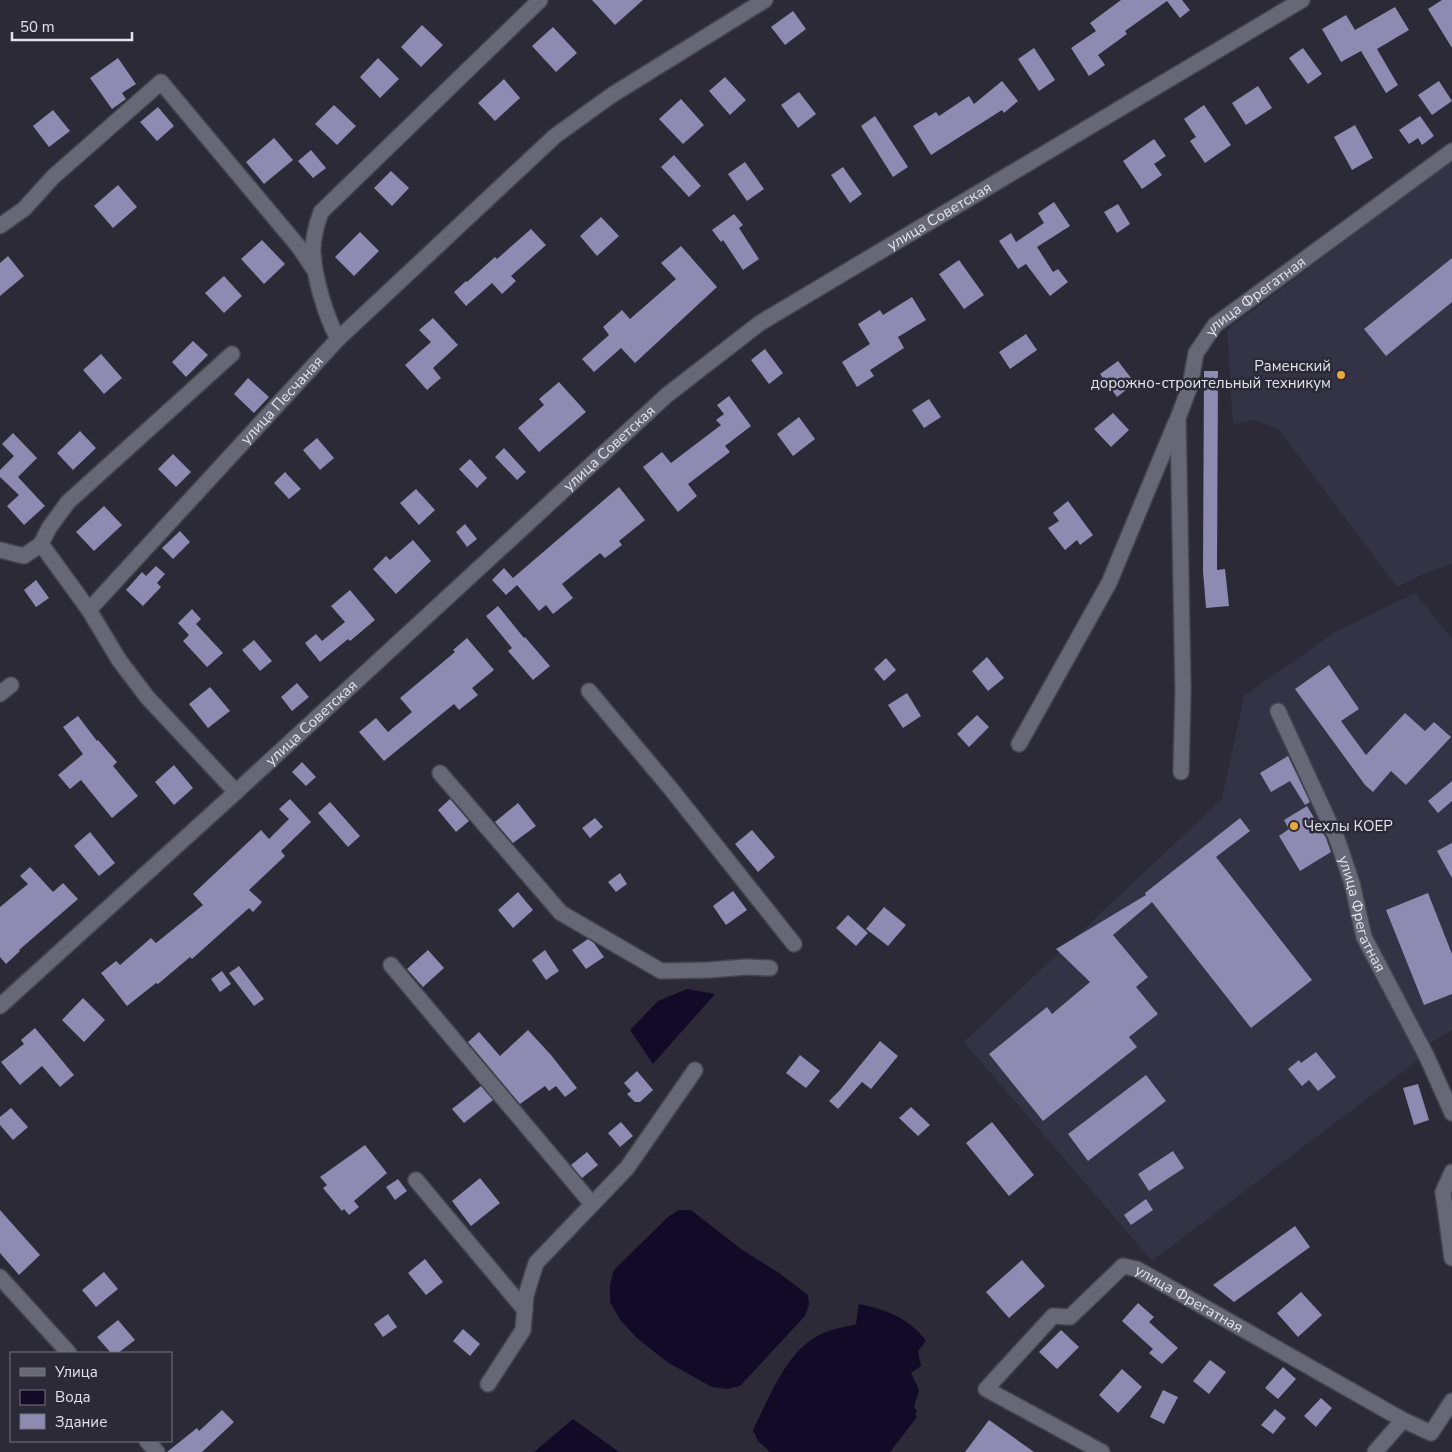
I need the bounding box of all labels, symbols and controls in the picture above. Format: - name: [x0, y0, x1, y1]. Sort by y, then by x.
- scale bar: [12, 10, 132, 42]
- text: 50 m: [20, 17, 55, 37]
- street label: улица Советская: [883, 177, 995, 255]
- street label: улица Фрегатная: [1200, 252, 1310, 340]
- street label: улица Песчаная: [236, 351, 328, 449]
- place label: Раменский дорожно-строительный техникум: [1091, 356, 1331, 393]
- marker: Раменский дорожно-строительный техникум: [1335, 369, 1347, 381]
- street label: улица Советская: [559, 401, 660, 496]
- street label: улица Советская: [261, 675, 362, 770]
- place label: Чехлы КОЕР: [1304, 816, 1393, 836]
- marker: Чехлы КОЕР: [1288, 820, 1300, 832]
- street label: улица Фрегатная: [1333, 853, 1391, 975]
- street label: улица Фрегатная: [1131, 1260, 1247, 1337]
- legend: [10, 1352, 172, 1442]
- text: Улица: [54, 1362, 98, 1382]
- text: Вода: [55, 1387, 91, 1407]
- text: Здание: [55, 1412, 107, 1432]

